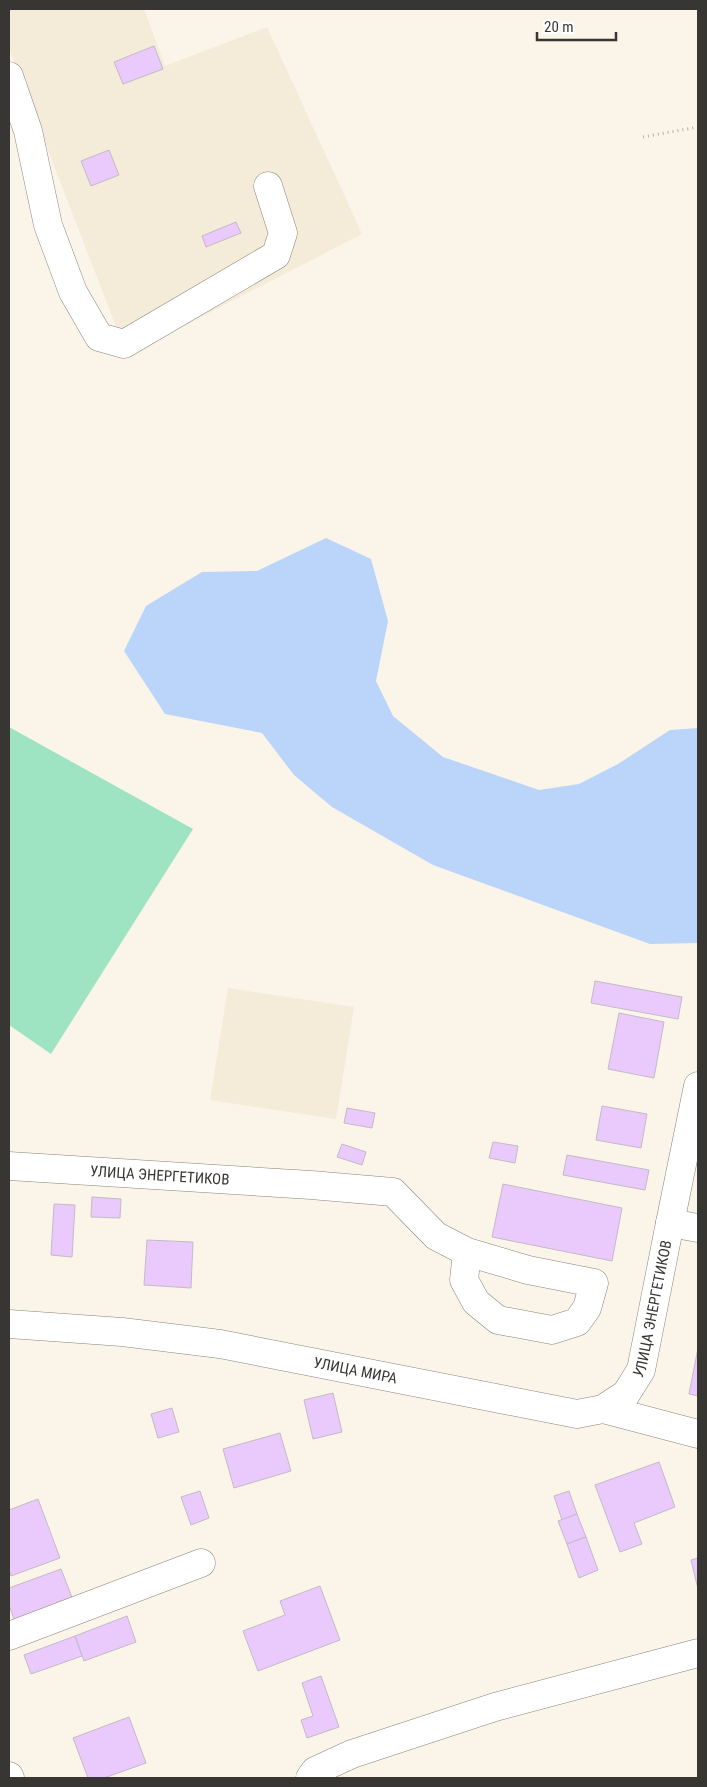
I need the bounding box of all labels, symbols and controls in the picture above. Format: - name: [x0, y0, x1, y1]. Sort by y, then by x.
- scale bar: [537, 10, 616, 42]
- text: 20 m: [544, 18, 574, 36]
- street label: УЛИЦА ЭНЕРГЕТИКОВ: [89, 1162, 230, 1189]
- street label: УЛИЦА ЭНЕРГЕТИКОВ: [629, 1239, 675, 1381]
- street label: УЛИЦА МИРА: [312, 1354, 399, 1388]

